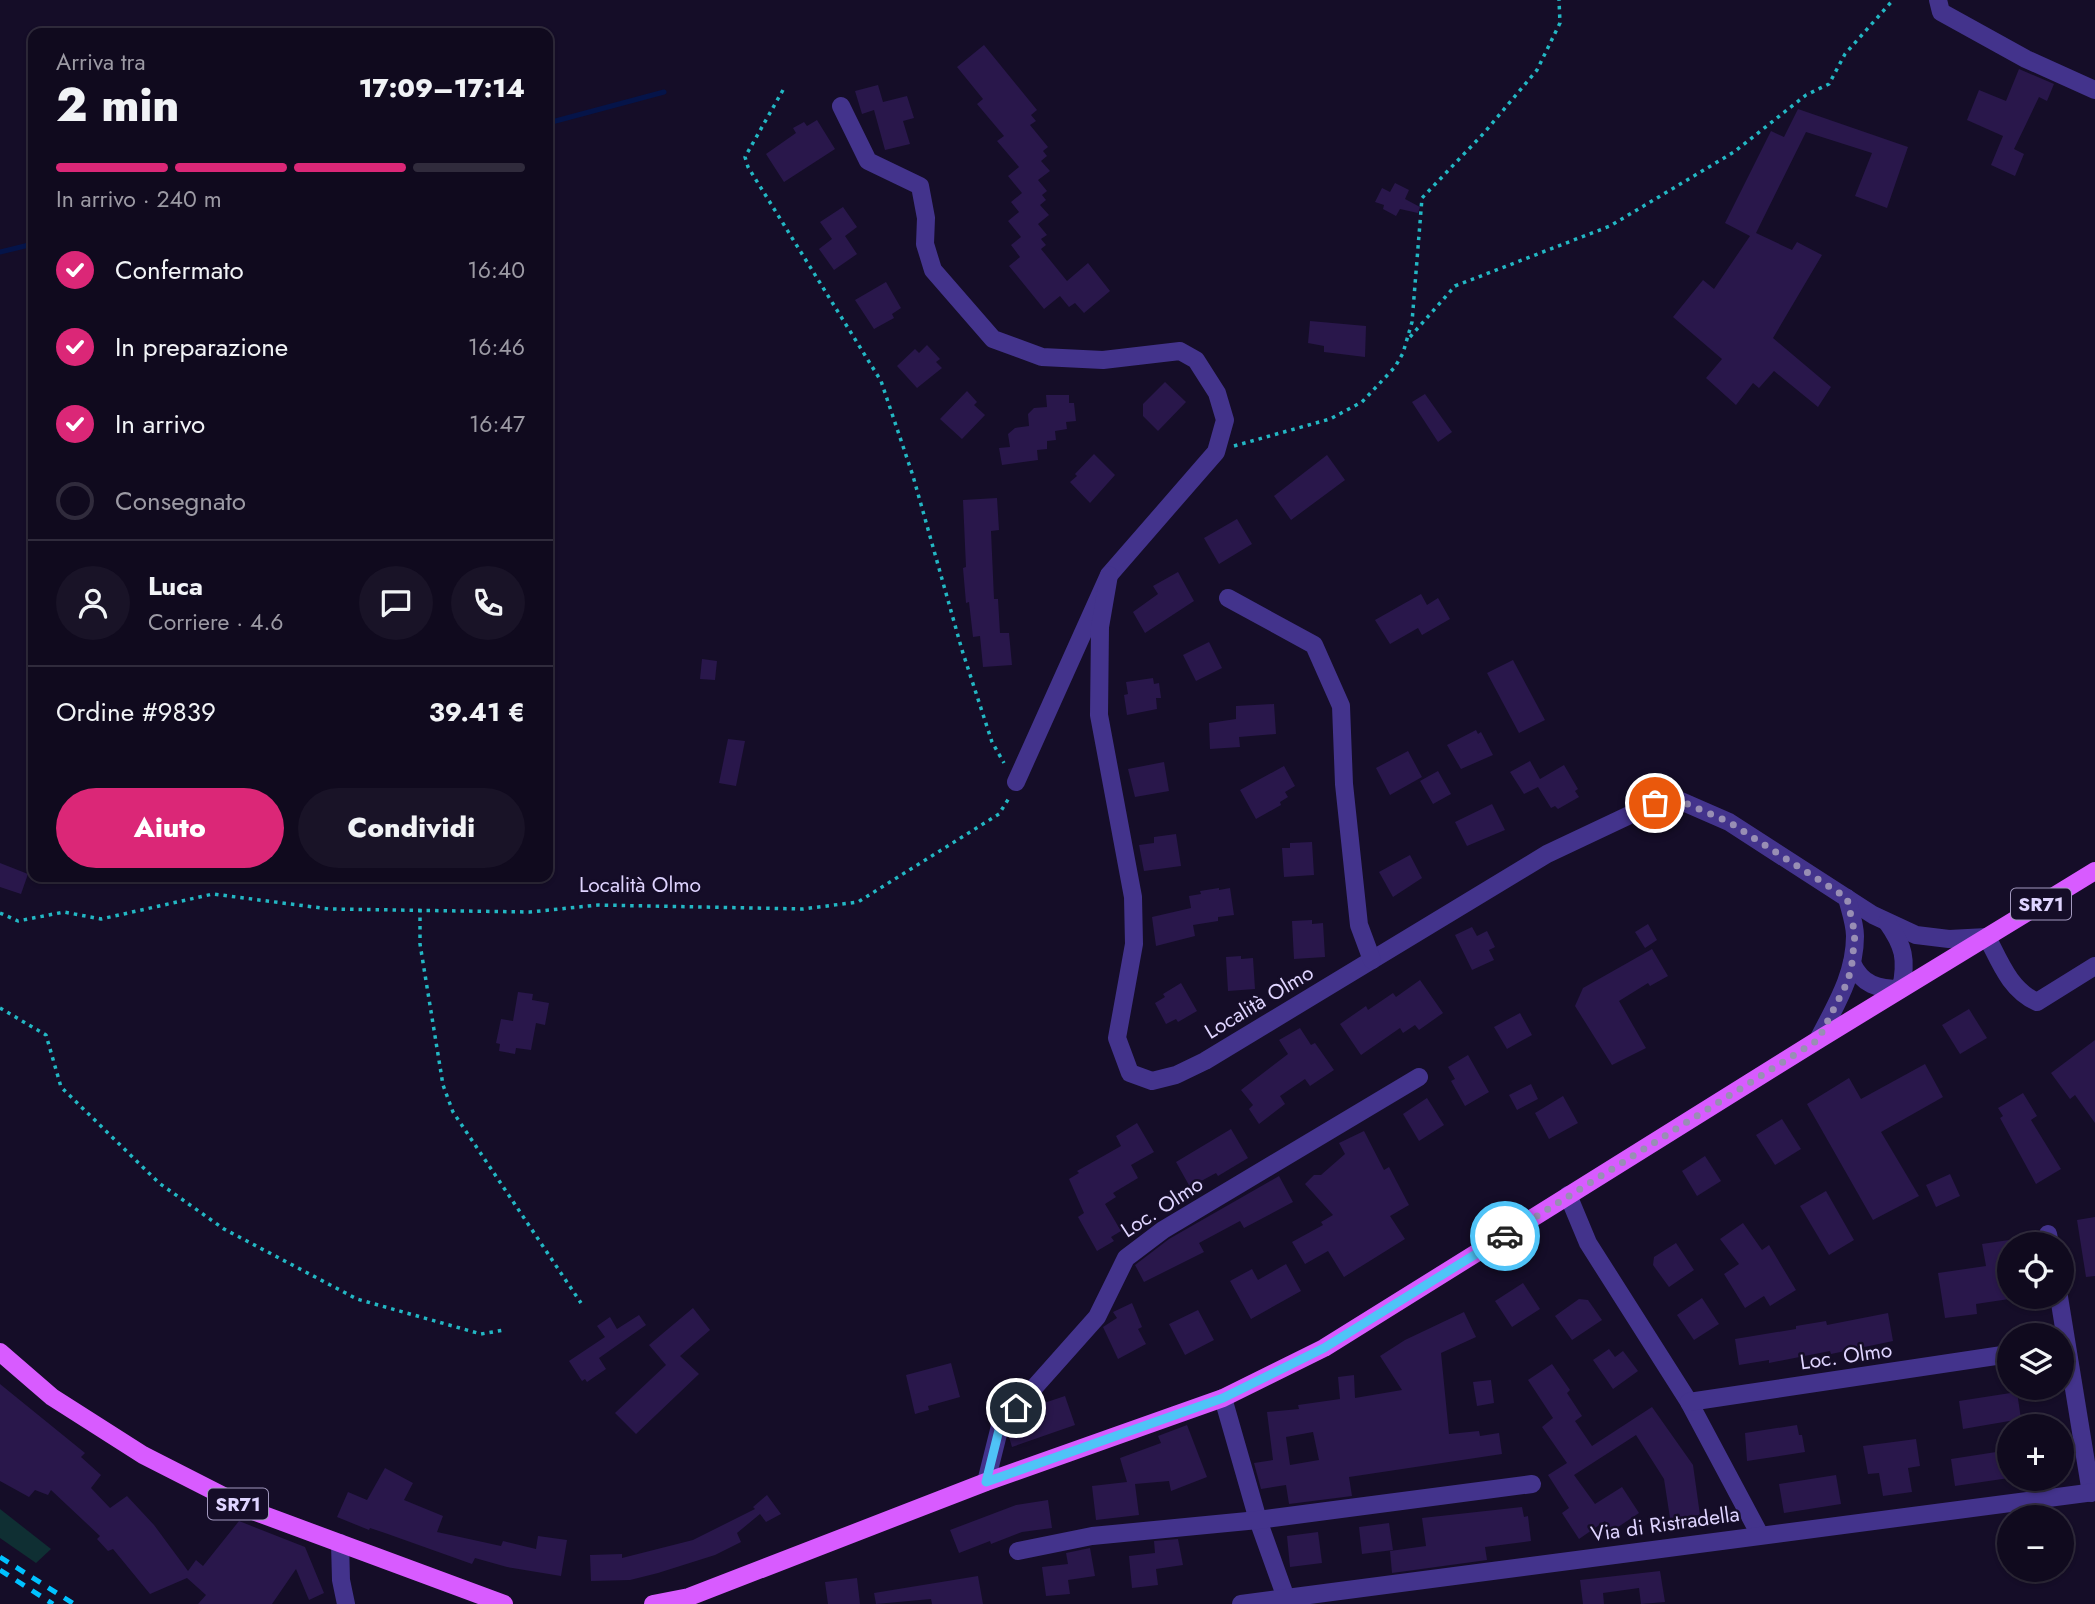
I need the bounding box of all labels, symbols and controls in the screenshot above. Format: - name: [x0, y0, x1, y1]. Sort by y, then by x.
- text: Arriva tra: [56, 45, 146, 79]
- text: 17:09–17:14: [359, 69, 525, 107]
- text: 2 min: [56, 72, 180, 138]
- text: In arrivo · 240 m: [56, 182, 222, 216]
- icon: check: [56, 251, 94, 289]
- text: Confermato: [115, 251, 244, 289]
- text: 16:40: [467, 253, 525, 287]
- icon: check: [56, 328, 94, 366]
- text: In preparazione: [115, 328, 288, 366]
- text: 16:46: [468, 330, 525, 364]
- icon: check: [56, 405, 94, 443]
- text: In arrivo: [115, 405, 205, 443]
- text: 16:47: [469, 407, 525, 441]
- text: Consegnato: [115, 482, 246, 520]
- button: person: [56, 566, 130, 640]
- button: chat: [359, 566, 433, 640]
- button: phone: [451, 566, 525, 640]
- text: Luca: [148, 567, 203, 605]
- text: Corriere · 4.6: [148, 605, 284, 639]
- text: Ordine #9839: [56, 693, 216, 731]
- text: 39.41 €: [429, 693, 525, 731]
- pin: [1625, 773, 1685, 833]
- icon: bag: [1636, 784, 1674, 822]
- button: Aiuto: [56, 788, 284, 868]
- button: Condividi: [298, 788, 525, 868]
- street label: Località Olmo: [579, 870, 701, 900]
- road number: SR71: [2011, 888, 2071, 920]
- street label: Località Olmo: [1199, 958, 1319, 1046]
- street label: Loc. Olmo: [1115, 1169, 1209, 1245]
- courier: [1470, 1201, 1540, 1271]
- icon: car: [1486, 1217, 1524, 1255]
- map controls: [1997, 1232, 2074, 1582]
- button: locate: [1997, 1232, 2074, 1309]
- button: layers: [1997, 1323, 2074, 1400]
- street label: Loc. Olmo: [1798, 1335, 1894, 1377]
- pin: [986, 1378, 1046, 1438]
- icon: home: [997, 1389, 1035, 1427]
- button: +: [1997, 1414, 2074, 1491]
- road number: SR71: [208, 1488, 268, 1520]
- street label: Via di Ristradella: [1589, 1499, 1741, 1549]
- button: −: [1997, 1505, 2074, 1582]

